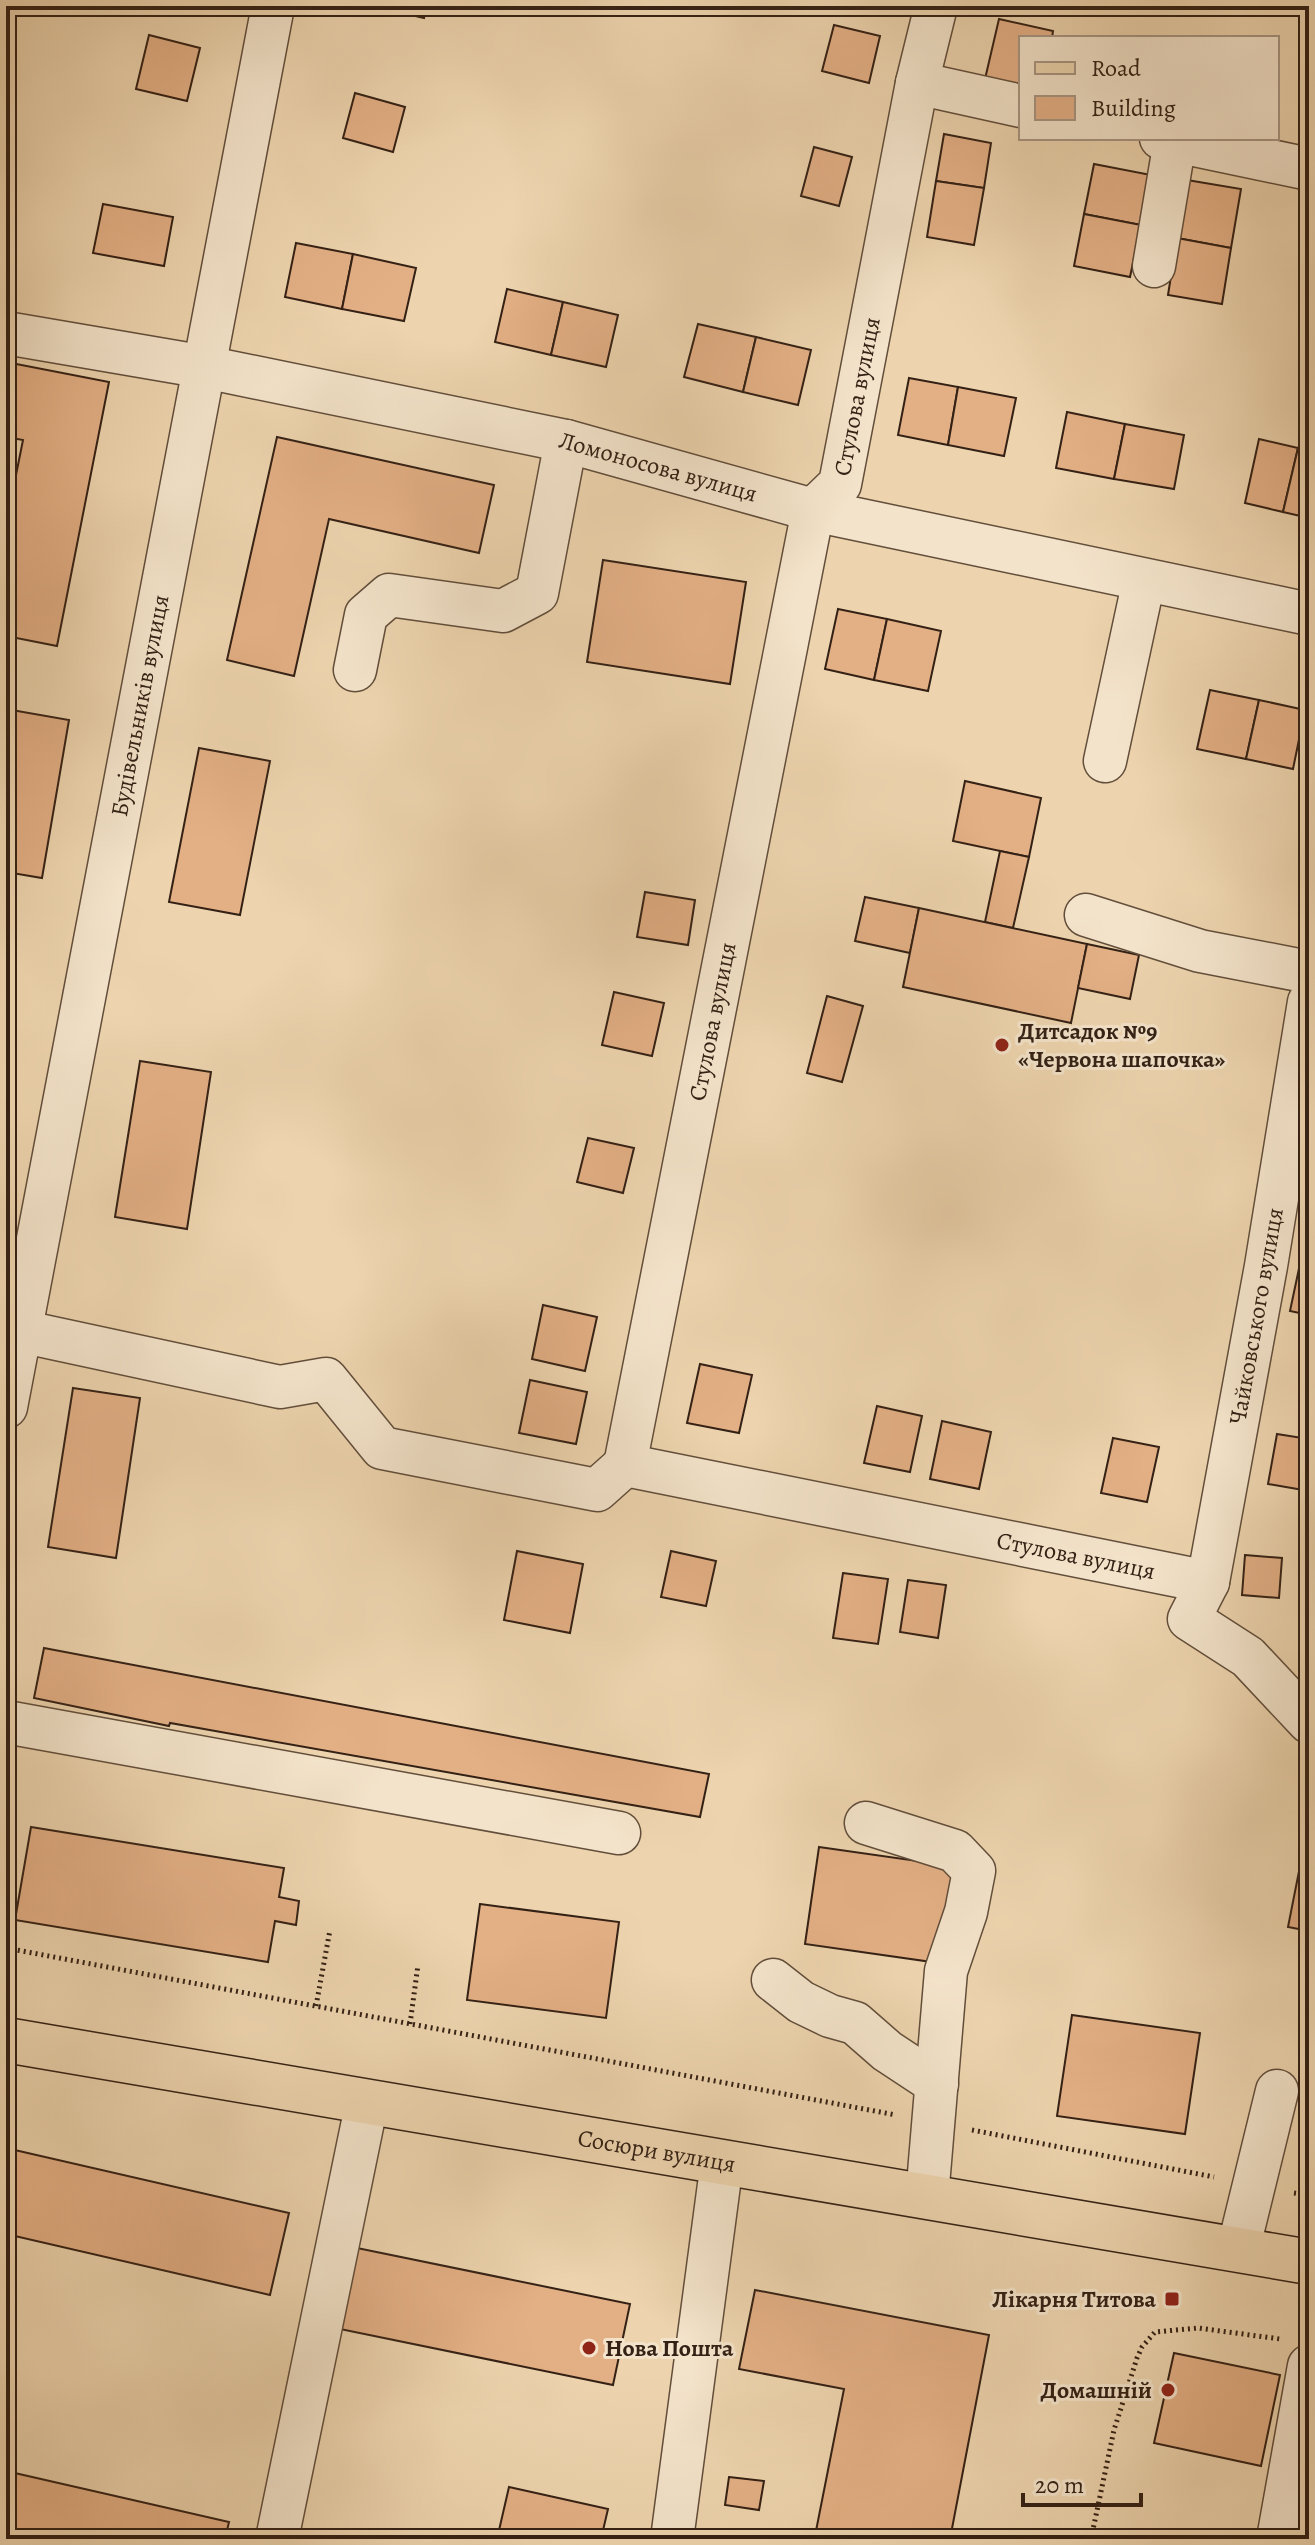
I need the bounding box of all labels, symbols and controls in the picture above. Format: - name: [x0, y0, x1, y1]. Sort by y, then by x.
- legend: [1019, 36, 1279, 140]
- text: Road: [1091, 52, 1141, 84]
- text: Building: [1091, 92, 1176, 124]
- street label: Стулова вулиця: [826, 314, 888, 479]
- street label: Ломоносова вулиця: [555, 424, 761, 510]
- street label: Будівельників вулиця: [103, 592, 176, 819]
- street label: Стулова вулиця: [681, 939, 744, 1104]
- place label: Дитсадок №9 «Червона шапочка»: [1018, 1015, 1226, 1075]
- marker: Дитсадок №9 «Червона шапочка»: [993, 1036, 1011, 1054]
- street label: Чайковського вулиця: [1221, 1205, 1291, 1427]
- street label: Стулова вулиця: [994, 1524, 1158, 1587]
- street label: Сосюри вулиця: [575, 2122, 738, 2180]
- place label: Лікарня Титова: [992, 2283, 1157, 2315]
- marker: Лікарня Титова: [1163, 2290, 1181, 2308]
- place label: Нова Пошта: [605, 2332, 734, 2364]
- marker: Нова Пошта: [580, 2339, 598, 2357]
- place label: Домашній: [1040, 2374, 1152, 2406]
- marker: Домашній: [1159, 2381, 1177, 2399]
- scale bar: [1023, 2457, 1141, 2507]
- text: 20 m: [1035, 2469, 1084, 2501]

